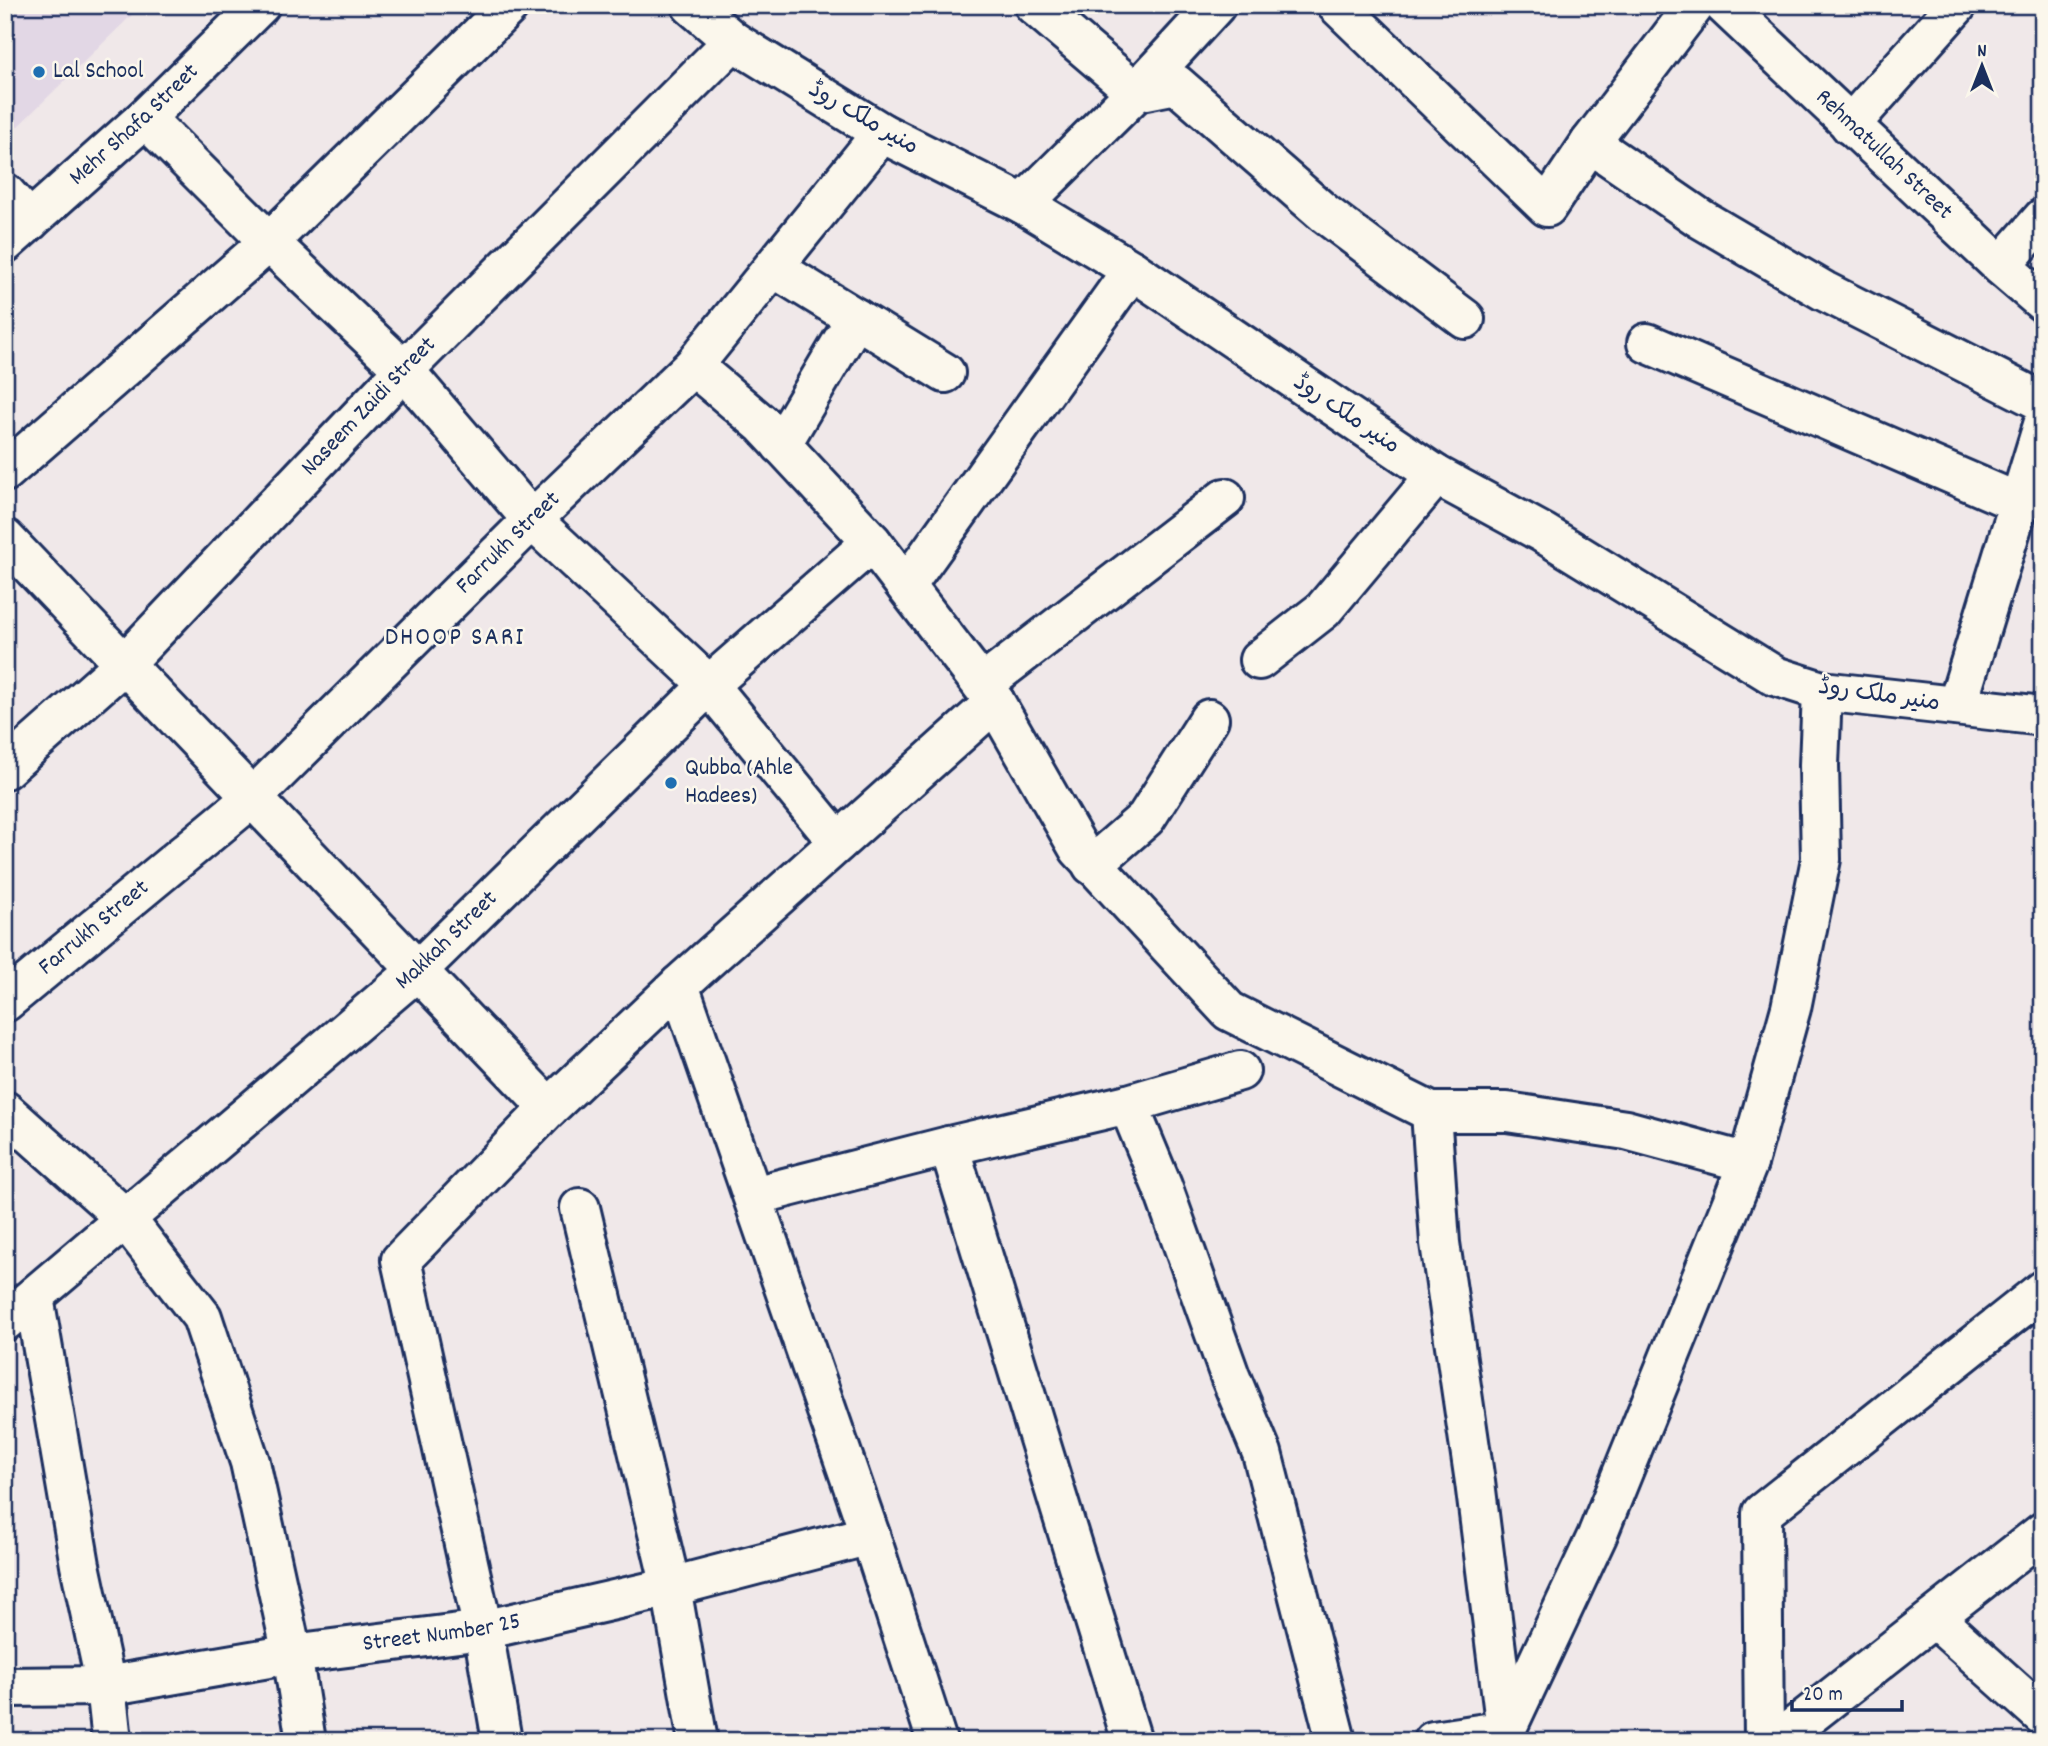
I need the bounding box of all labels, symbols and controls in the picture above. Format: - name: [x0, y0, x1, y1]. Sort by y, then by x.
- north arrow: [1946, 32, 2016, 102]
- text: N: [1977, 39, 1987, 66]
- place label: Lal School: [53, 55, 144, 89]
- street label: Mehr Shafa Street: [62, 56, 207, 195]
- marker: Lal School: [31, 64, 47, 80]
- street label: منیر ملک روڈ: [801, 74, 925, 164]
- street label: Rehmatullah Street: [1807, 82, 1960, 229]
- street label: Naseem Zaidi Street: [294, 329, 445, 484]
- street label: منیر ملک روڈ: [1286, 367, 1406, 463]
- street label: Farrukh Street: [449, 484, 569, 603]
- district label: DHOOP SARI: [385, 620, 525, 657]
- street label: منیر ملک روڈ: [1816, 671, 1942, 721]
- place label: Qubba (Ahle Hadees): [685, 752, 793, 814]
- marker: Qubba (Ahle Hadees): [663, 775, 679, 791]
- street label: Farrukh Street: [32, 872, 157, 984]
- street label: Makkah Street: [388, 883, 506, 999]
- street label: Street Number 25: [361, 1605, 524, 1662]
- scale bar: [1792, 1669, 1903, 1713]
- text: 20 m: [1803, 1681, 1843, 1711]

